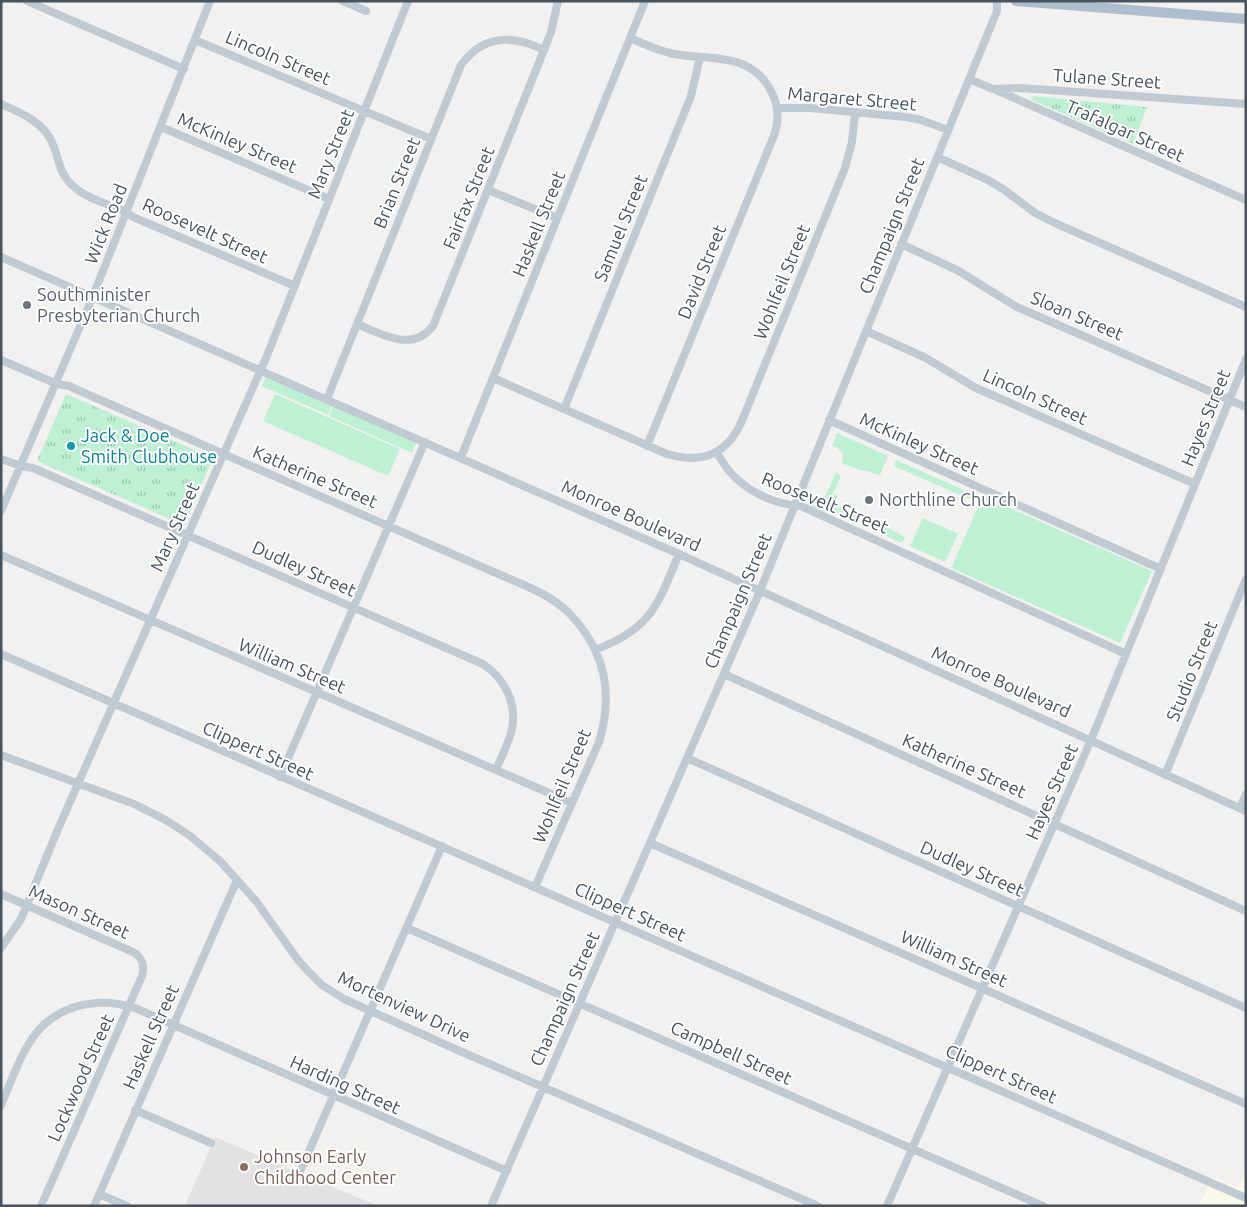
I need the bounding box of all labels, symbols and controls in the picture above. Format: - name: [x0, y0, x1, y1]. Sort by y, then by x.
- street label: Lincoln Street: [223, 26, 334, 88]
- street label: Tulane Street: [1052, 64, 1162, 92]
- street label: Margaret Street: [787, 82, 917, 114]
- street label: Trafalgar Street: [1063, 95, 1188, 165]
- street label: Mary Street: [303, 106, 357, 201]
- street label: McKinley Street: [175, 108, 300, 176]
- street label: Brian Street: [369, 134, 423, 231]
- street label: Fairfax Street: [438, 143, 498, 252]
- street label: Champaign Street: [855, 155, 928, 297]
- street label: Haskell Street: [508, 168, 568, 279]
- street label: Samuel Street: [590, 171, 651, 284]
- street label: Wick Road: [80, 181, 130, 267]
- street label: Roosevelt Street: [140, 194, 271, 267]
- street label: Wohlfeil Street: [749, 221, 813, 342]
- street label: David Street: [673, 222, 729, 322]
- place label: Southminister Presbyterian Church: [37, 284, 200, 325]
- street label: Sloan Street: [1028, 287, 1127, 344]
- marker: Southminister Presbyterian Church: [21, 299, 33, 311]
- street label: Lincoln Street: [980, 364, 1091, 428]
- street label: Hayes Street: [1177, 366, 1234, 469]
- street label: McKinley Street: [857, 408, 982, 478]
- place label: Jack & Doe Smith Clubhouse: [81, 425, 217, 466]
- marker: Jack & Doe Smith Clubhouse: [65, 440, 77, 452]
- street label: Katherine Street: [250, 441, 381, 511]
- street label: Roosevelt Street: [759, 468, 892, 537]
- street label: Monroe Boulevard: [559, 475, 704, 555]
- street label: Mary Street: [146, 479, 203, 574]
- place label: Northline Church: [879, 489, 1017, 509]
- marker: Northline Church: [863, 494, 875, 506]
- street label: Champaign Street: [699, 530, 775, 671]
- street label: Dudley Street: [250, 536, 359, 600]
- street label: Studio Street: [1162, 617, 1220, 724]
- street label: William Street: [236, 634, 349, 697]
- street label: Monroe Boulevard: [929, 641, 1074, 721]
- street label: Clippert Street: [200, 717, 317, 784]
- street label: Wohlfeil Street: [528, 725, 594, 846]
- street label: Katherine Street: [899, 729, 1029, 801]
- street label: Hayes Street: [1021, 741, 1081, 843]
- street label: Dudley Street: [918, 836, 1027, 900]
- street label: Clippert Street: [572, 878, 689, 945]
- street label: Mason Street: [26, 880, 133, 942]
- street label: William Street: [898, 926, 1011, 990]
- street label: Champaign Street: [525, 928, 603, 1069]
- street label: Mortenview Drive: [335, 967, 474, 1046]
- street label: Haskell Street: [118, 981, 182, 1092]
- street label: Lockwood Street: [43, 1011, 117, 1144]
- street label: Campbell Street: [668, 1016, 795, 1088]
- street label: Clippert Street: [943, 1040, 1060, 1107]
- street label: Harding Street: [287, 1051, 404, 1117]
- place label: Johnson Early Childhood Center: [254, 1146, 396, 1187]
- marker: Johnson Early Childhood Center: [238, 1161, 250, 1173]

